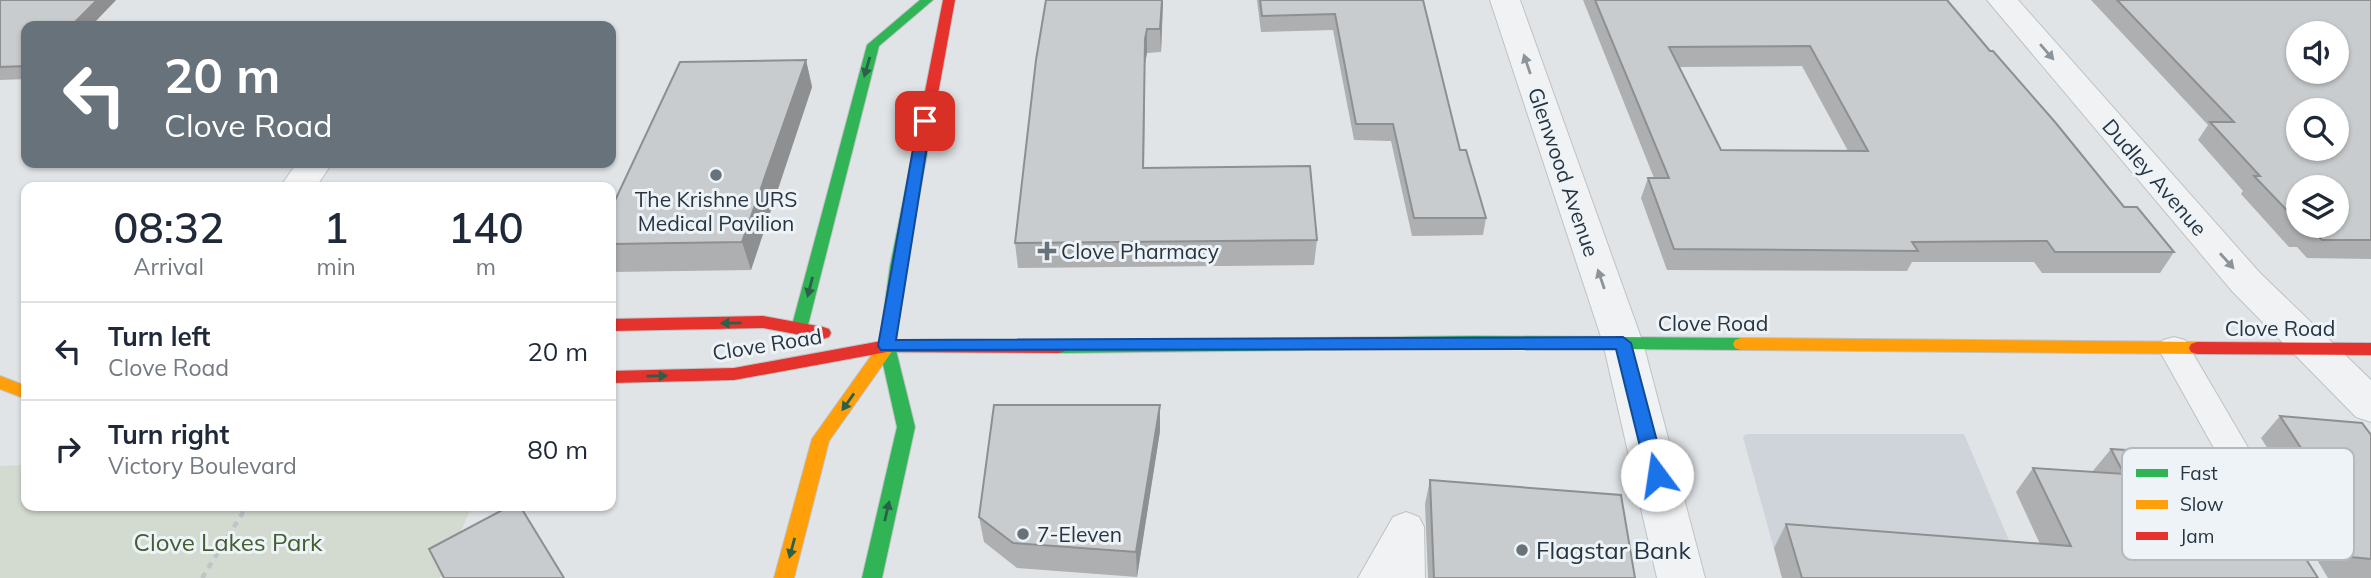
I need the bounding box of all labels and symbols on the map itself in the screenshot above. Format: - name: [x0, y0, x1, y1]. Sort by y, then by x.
- one-way arrow: [2039, 43, 2054, 60]
- one-way arrow: [1521, 53, 1532, 74]
- one-way arrow: [861, 56, 872, 78]
- street label: Glenwood Avenue: [1523, 84, 1605, 260]
- pin: [895, 91, 955, 151]
- street label: Dudley Avenue: [2097, 113, 2213, 241]
- marker: The Krishne URS Medical Pavilion: [708, 167, 724, 183]
- place label: The Krishne URS Medical Pavilion: [635, 186, 797, 236]
- place label: Clove Pharmacy: [1061, 238, 1219, 264]
- marker: Clove Pharmacy: [1039, 243, 1055, 259]
- one-way arrow: [2219, 252, 2235, 269]
- one-way arrow: [1595, 268, 1606, 289]
- one-way arrow: [804, 277, 814, 298]
- street label: Clove Road: [1658, 310, 1768, 336]
- street label: Clove Road: [2225, 315, 2335, 341]
- one-way arrow: [720, 317, 742, 329]
- street label: Clove Road: [710, 323, 824, 365]
- one-way arrow: [646, 370, 668, 382]
- one-way arrow: [841, 393, 855, 411]
- position arrow: [1620, 438, 1694, 512]
- legend: [2122, 448, 2354, 560]
- text: Fast: [2180, 461, 2218, 485]
- text: Slow: [2180, 492, 2224, 516]
- one-way arrow: [882, 500, 893, 522]
- place label: 7-Eleven: [1037, 521, 1122, 547]
- text: Jam: [2180, 524, 2214, 548]
- marker: 7-Eleven: [1015, 526, 1031, 542]
- park label: Clove Lakes Park: [134, 527, 323, 557]
- place label: Flagstar Bank: [1536, 535, 1691, 565]
- one-way arrow: [786, 537, 797, 559]
- marker: Flagstar Bank: [1514, 542, 1530, 558]

